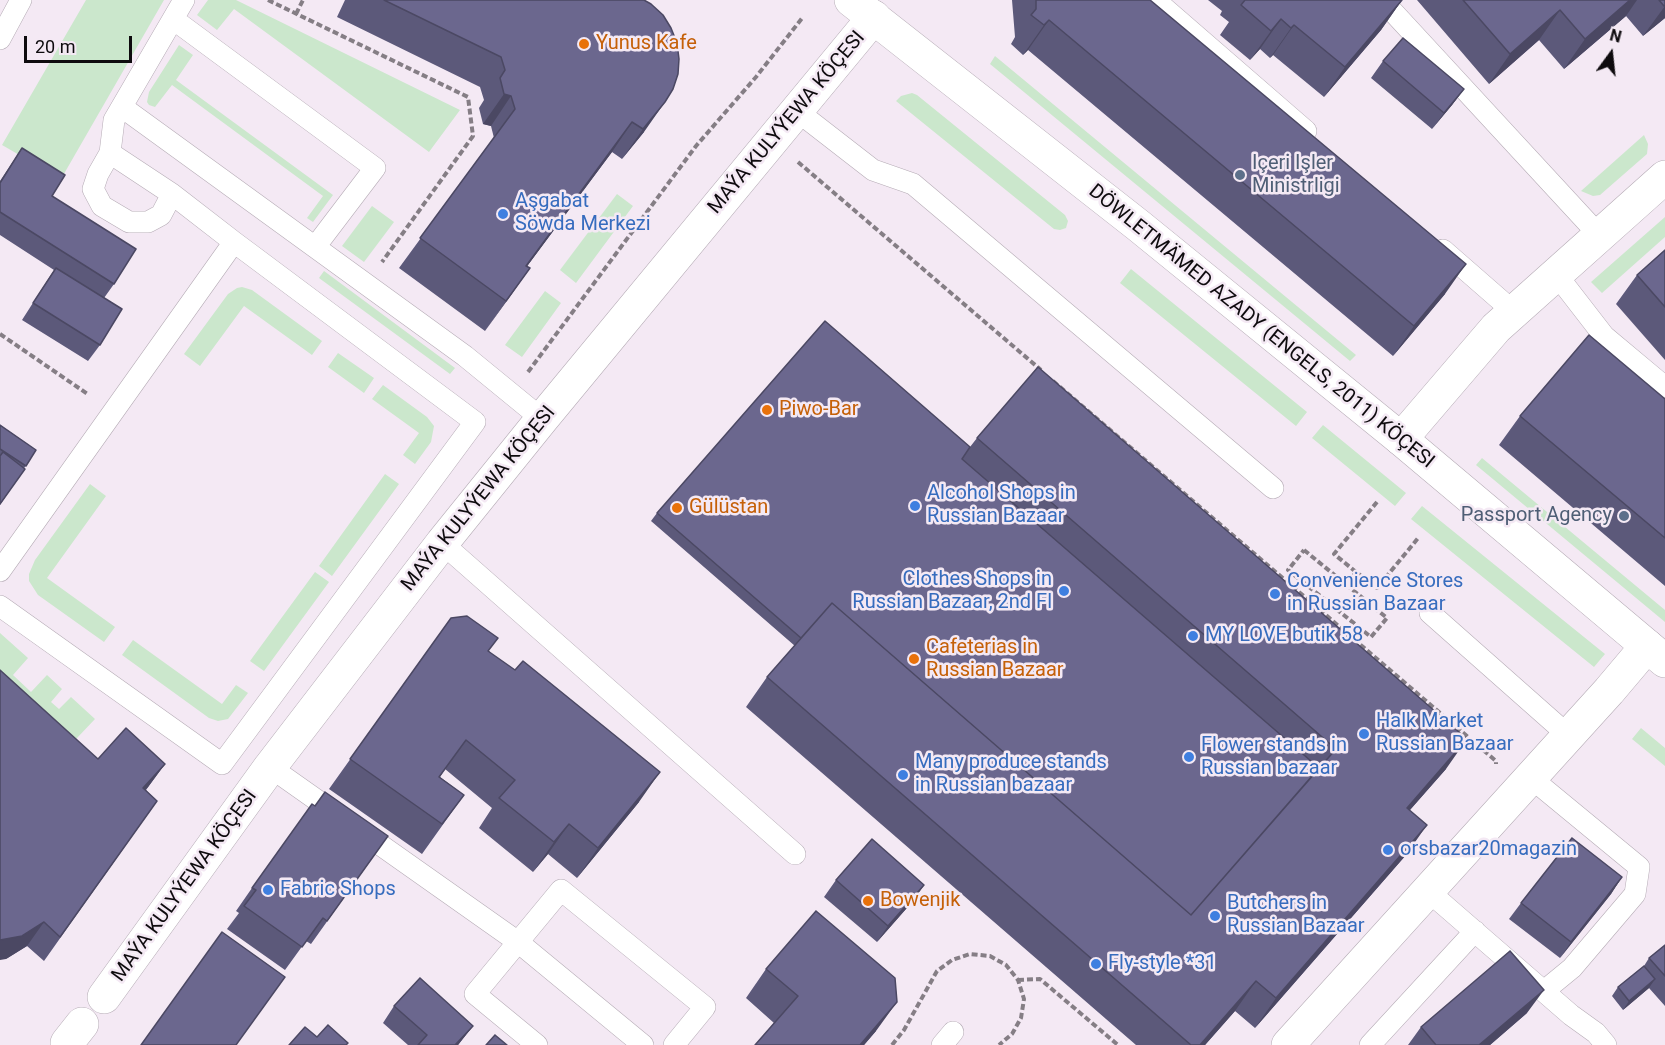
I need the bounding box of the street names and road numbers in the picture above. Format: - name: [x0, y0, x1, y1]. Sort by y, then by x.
- street label: MAÝA KULYÝEWA KÖÇESI: [703, 27, 871, 219]
- street label: DÖWLETMÄMED AZADY (ENGELS, 2011) KÖÇESI: [1083, 180, 1439, 474]
- street label: MAÝA KULYÝEWA KÖÇESI: [397, 402, 561, 596]
- street label: MAÝA KULYÝEWA KÖÇESI: [107, 785, 263, 987]

